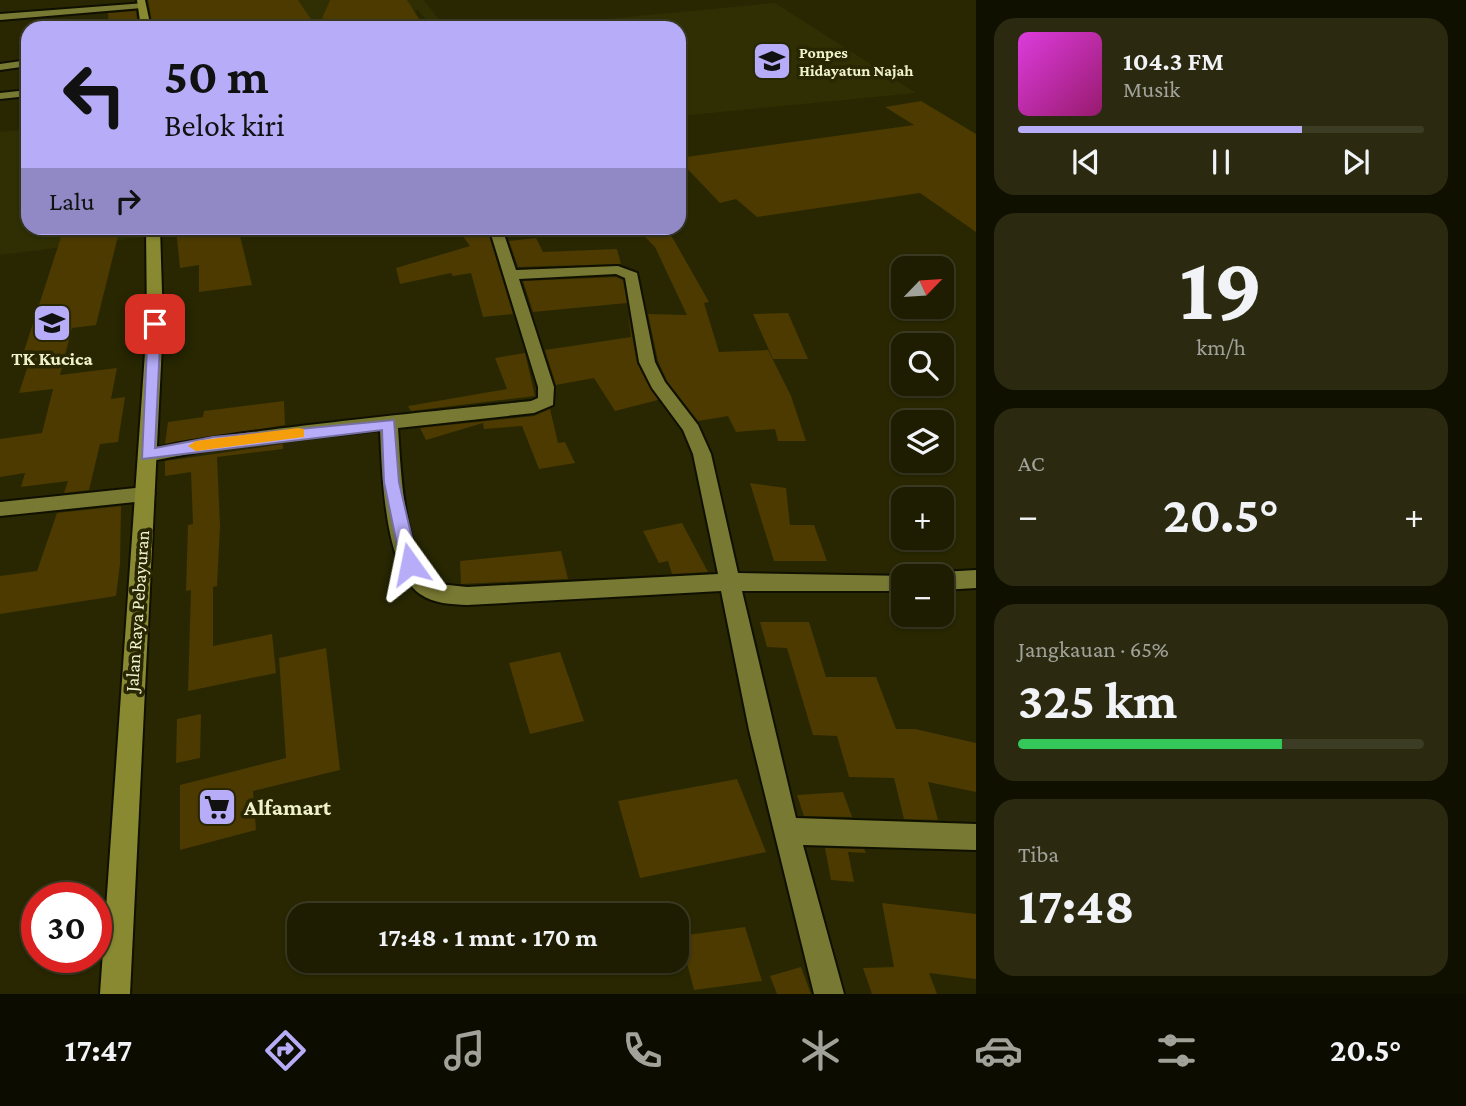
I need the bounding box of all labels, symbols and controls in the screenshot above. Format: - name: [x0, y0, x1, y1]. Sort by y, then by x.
- school or university icon: Ponpes Hidayatun Najah: [751, 40, 793, 82]
- place label: Ponpes Hidayatun Najah: [799, 44, 914, 80]
- text: 104.3 FM: [1123, 47, 1224, 76]
- icon: left: [49, 49, 140, 140]
- text: 50 m: [164, 49, 269, 104]
- text: Musik: [1123, 76, 1180, 102]
- text: Belok kiri: [164, 107, 285, 143]
- icon: previous: [1067, 143, 1105, 181]
- icon: pause: [1202, 143, 1240, 181]
- icon: next: [1337, 143, 1375, 181]
- icon: right: [109, 182, 147, 220]
- text: Lalu: [49, 187, 95, 216]
- text: 19: [1179, 237, 1263, 339]
- north arrow: [891, 256, 954, 318]
- map controls: [891, 256, 954, 627]
- pin: [125, 294, 185, 354]
- school or university icon: TK Kucica: [31, 302, 73, 344]
- icon: arrive: [136, 305, 174, 343]
- button: search: [891, 333, 954, 396]
- text: km/h: [1196, 334, 1246, 360]
- place label: TK Kucica: [11, 348, 93, 369]
- button: layers: [891, 410, 954, 473]
- text: AC: [1018, 450, 1045, 476]
- text: 20.5°: [1163, 485, 1279, 543]
- button: +: [891, 487, 954, 550]
- text: −: [1018, 494, 1038, 536]
- text: +: [1404, 494, 1424, 536]
- position arrow: [373, 527, 447, 601]
- street label: Jalan Raya Pebayuran: [121, 529, 153, 695]
- button: −: [891, 564, 954, 627]
- text: Jangkauan · 65%: [1018, 636, 1169, 662]
- text: 325 km: [1018, 671, 1177, 729]
- supermarket icon: Alfamart: [196, 786, 238, 828]
- place label: Alfamart: [243, 794, 332, 820]
- text: Tiba: [1018, 841, 1059, 867]
- text: 17:48: [1018, 876, 1134, 934]
- speed limit sign: 30: [21, 882, 112, 973]
- text: 17:48 · 1 mnt · 170 m: [378, 923, 598, 952]
- icon: directions: [261, 1026, 310, 1075]
- icon: music: [440, 1026, 489, 1075]
- icon: phone: [618, 1026, 667, 1075]
- icon: climate: [796, 1026, 845, 1075]
- icon: car: [974, 1026, 1023, 1075]
- icon: filters: [1152, 1026, 1201, 1075]
- text: 17:47: [65, 1032, 132, 1068]
- text: 20.5°: [1330, 1032, 1401, 1068]

